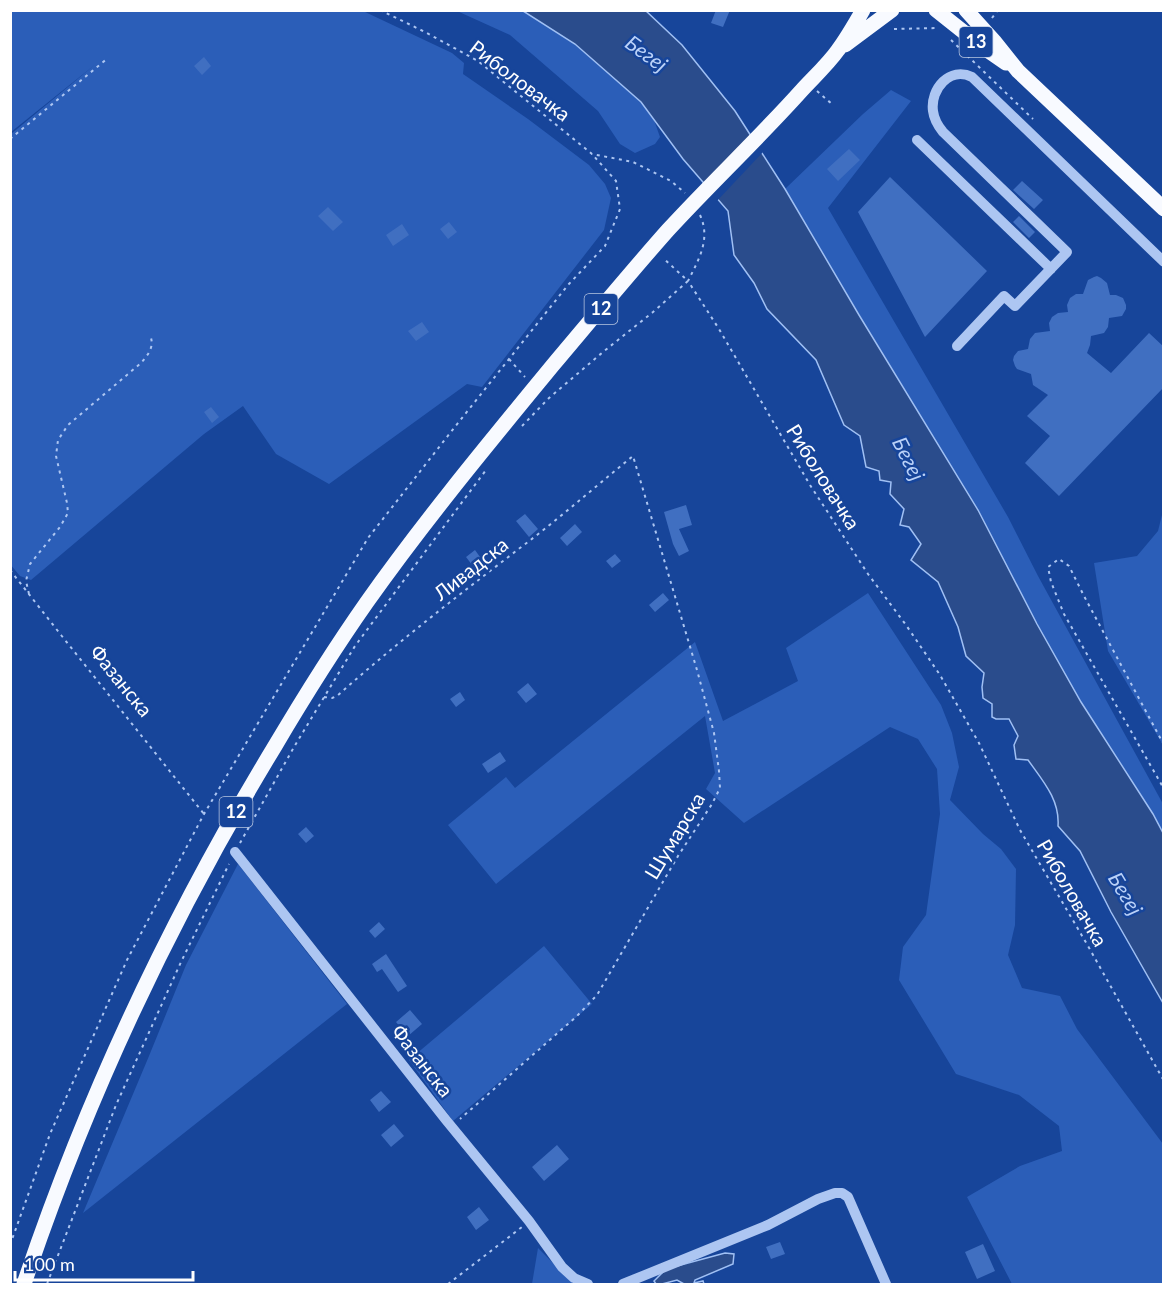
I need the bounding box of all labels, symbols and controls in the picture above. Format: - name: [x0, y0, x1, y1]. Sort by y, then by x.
- road number: 13: [960, 27, 992, 57]
- water label: Бегеј: [621, 29, 673, 76]
- street label: Риболовачка: [466, 35, 576, 126]
- road number: 12: [584, 294, 618, 324]
- street label: Риболовачка: [782, 419, 866, 534]
- water label: Бегеј: [888, 432, 931, 484]
- street label: Ливадска: [428, 532, 512, 605]
- street label: Фазанска: [86, 640, 158, 721]
- street label: Шумарска: [639, 788, 709, 883]
- road number: 12: [220, 797, 252, 827]
- street label: Риболовачка: [1033, 835, 1113, 950]
- water label: Бегеј: [1104, 867, 1149, 919]
- street label: Фазанска: [387, 1019, 459, 1101]
- scale bar: [15, 1244, 194, 1282]
- text: 100 m: [24, 1253, 75, 1275]

